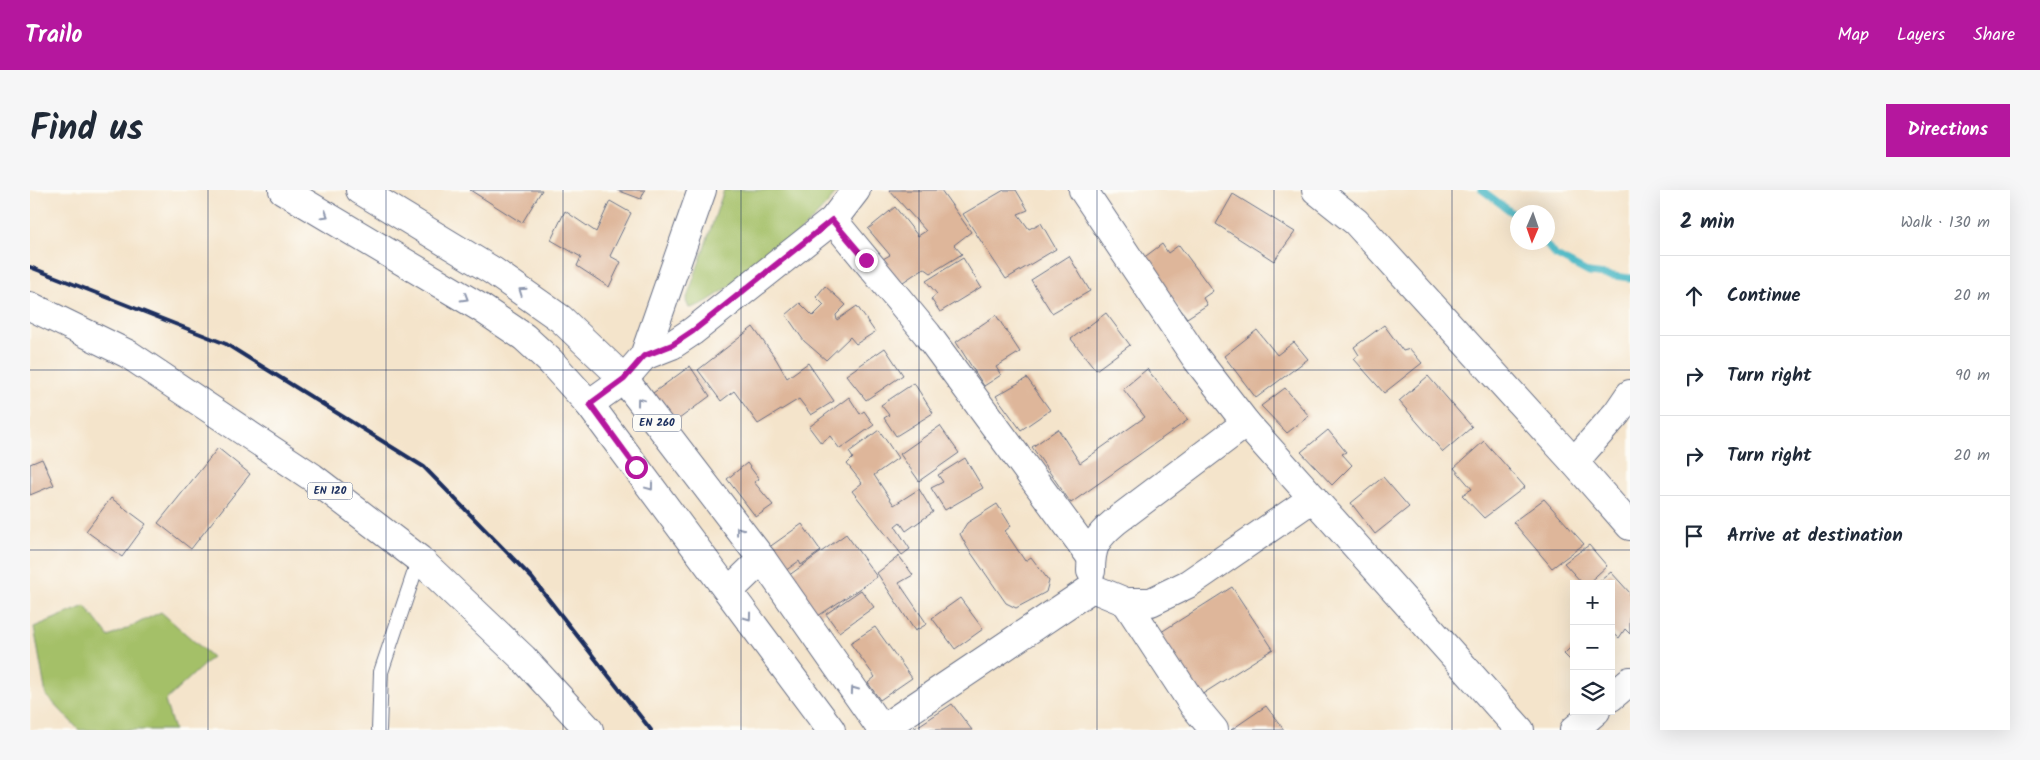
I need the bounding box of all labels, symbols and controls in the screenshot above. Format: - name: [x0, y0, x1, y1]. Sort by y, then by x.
- text: Trailo: [25, 16, 83, 55]
- text: Map: [1838, 21, 1869, 50]
- text: Layers: [1897, 21, 1945, 50]
- text: Share: [1973, 21, 2015, 50]
- text: Find us: [30, 102, 143, 158]
- button: Directions: [1886, 104, 2010, 157]
- north arrow: [1510, 205, 1555, 250]
- text: 2 min: [1680, 206, 1735, 239]
- one-way arrow: [319, 209, 328, 219]
- text: Walk · 130 m: [1901, 210, 1990, 235]
- route end: [855, 249, 878, 272]
- text: Continue: [1727, 281, 1800, 311]
- icon: ahead: [1680, 282, 1708, 310]
- text: 20 m: [1954, 283, 1990, 308]
- one-way arrow: [518, 288, 528, 297]
- one-way arrow: [459, 292, 468, 302]
- text: Turn right: [1727, 361, 1812, 391]
- icon: right: [1680, 362, 1708, 390]
- text: 90 m: [1955, 363, 1990, 388]
- one-way arrow: [638, 398, 646, 407]
- road number: EN 260: [633, 414, 681, 432]
- text: Turn right: [1727, 441, 1812, 471]
- icon: right: [1680, 442, 1708, 470]
- text: 20 m: [1954, 443, 1990, 468]
- route start: [625, 456, 648, 479]
- one-way arrow: [645, 481, 653, 490]
- road number: EN 120: [308, 482, 352, 500]
- text: Arrive at destination: [1727, 521, 1903, 551]
- icon: arrive: [1680, 522, 1708, 550]
- one-way arrow: [737, 527, 745, 536]
- map controls: [1570, 580, 1615, 715]
- button: +: [1570, 580, 1615, 625]
- one-way arrow: [742, 611, 751, 621]
- button: −: [1570, 625, 1615, 670]
- button: layers: [1570, 670, 1615, 715]
- one-way arrow: [851, 686, 860, 696]

